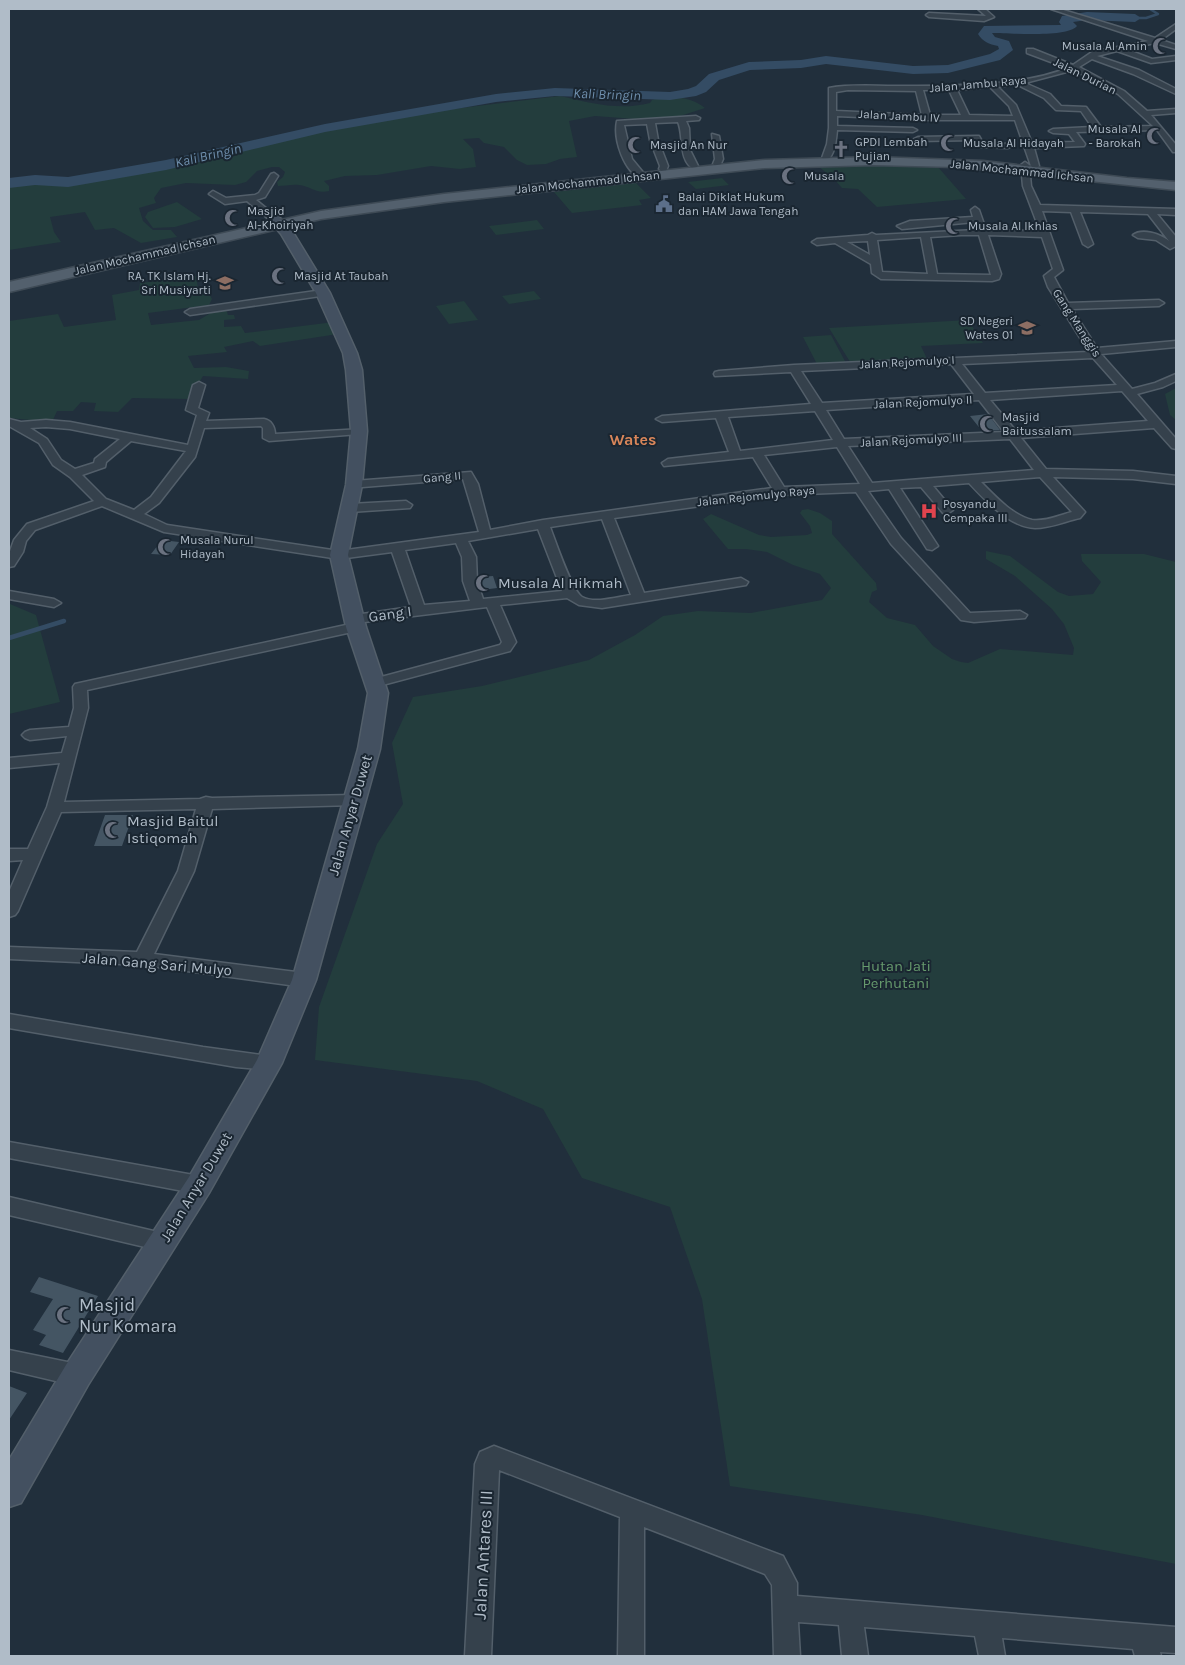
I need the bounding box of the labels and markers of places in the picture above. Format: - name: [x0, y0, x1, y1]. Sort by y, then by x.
- mosque icon: Musala Al Amin: [1151, 36, 1171, 56]
- place label: Musala Al Amin: [1062, 39, 1147, 53]
- place label: Musala Al - Barokah: [1088, 122, 1141, 150]
- mosque icon: Musala Al - Barokah: [1145, 126, 1165, 146]
- mosque icon: Musala Al Hidayah: [939, 133, 959, 153]
- mosque icon: Masjid An Nur: [626, 135, 646, 155]
- place label: GPDI Lembah Pujian: [855, 135, 927, 163]
- place label: Musala Al Hidayah: [963, 136, 1064, 150]
- place label: Masjid An Nur: [650, 138, 728, 152]
- church icon: GPDI Lembah Pujian: [831, 139, 851, 159]
- mosque icon: Musala: [780, 166, 800, 186]
- place label: Musala: [804, 169, 844, 183]
- place label: Balai Diklat Hukum dan HAM Jawa Tengah: [678, 190, 798, 218]
- public building icon: Balai Diklat Hukum dan HAM Jawa Tengah: [654, 194, 674, 214]
- place label: Masjid Al-Khoiriyah: [247, 204, 313, 232]
- mosque icon: Masjid Al-Khoiriyah: [223, 208, 243, 228]
- mosque icon: Musala Al Ikhlas: [944, 216, 964, 236]
- place label: Musala Al Ikhlas: [968, 219, 1058, 233]
- mosque icon: Masjid At Taubah: [270, 266, 290, 286]
- place label: RA, TK Islam Hj. Sri Musiyarti: [128, 269, 211, 297]
- place label: Masjid At Taubah: [294, 269, 388, 283]
- school or university icon: RA, TK Islam Hj. Sri Musiyarti: [215, 273, 235, 293]
- place label: SD Negeri Wates 01: [960, 314, 1013, 342]
- school or university icon: SD Negeri Wates 01: [1017, 318, 1037, 338]
- place label: Masjid Baitussalam: [1002, 410, 1072, 438]
- mosque icon: Masjid Baitussalam: [978, 414, 998, 434]
- place label: Posyandu Cempaka III: [943, 497, 1008, 525]
- hospital icon: Posyandu Cempaka III: [919, 501, 939, 521]
- place label: Musala Nurul Hidayah: [180, 533, 254, 561]
- mosque icon: Musala Nurul Hidayah: [156, 537, 176, 557]
- mosque icon: Musala Al Hikmah: [474, 573, 494, 593]
- place label: Musala Al Hikmah: [498, 574, 623, 592]
- place label: Masjid Baitul Istiqomah: [127, 812, 218, 847]
- mosque icon: Masjid Baitul Istiqomah: [103, 820, 123, 840]
- place label: Masjid Nur Komara: [79, 1294, 177, 1337]
- mosque icon: Masjid Nur Komara: [55, 1305, 75, 1325]

